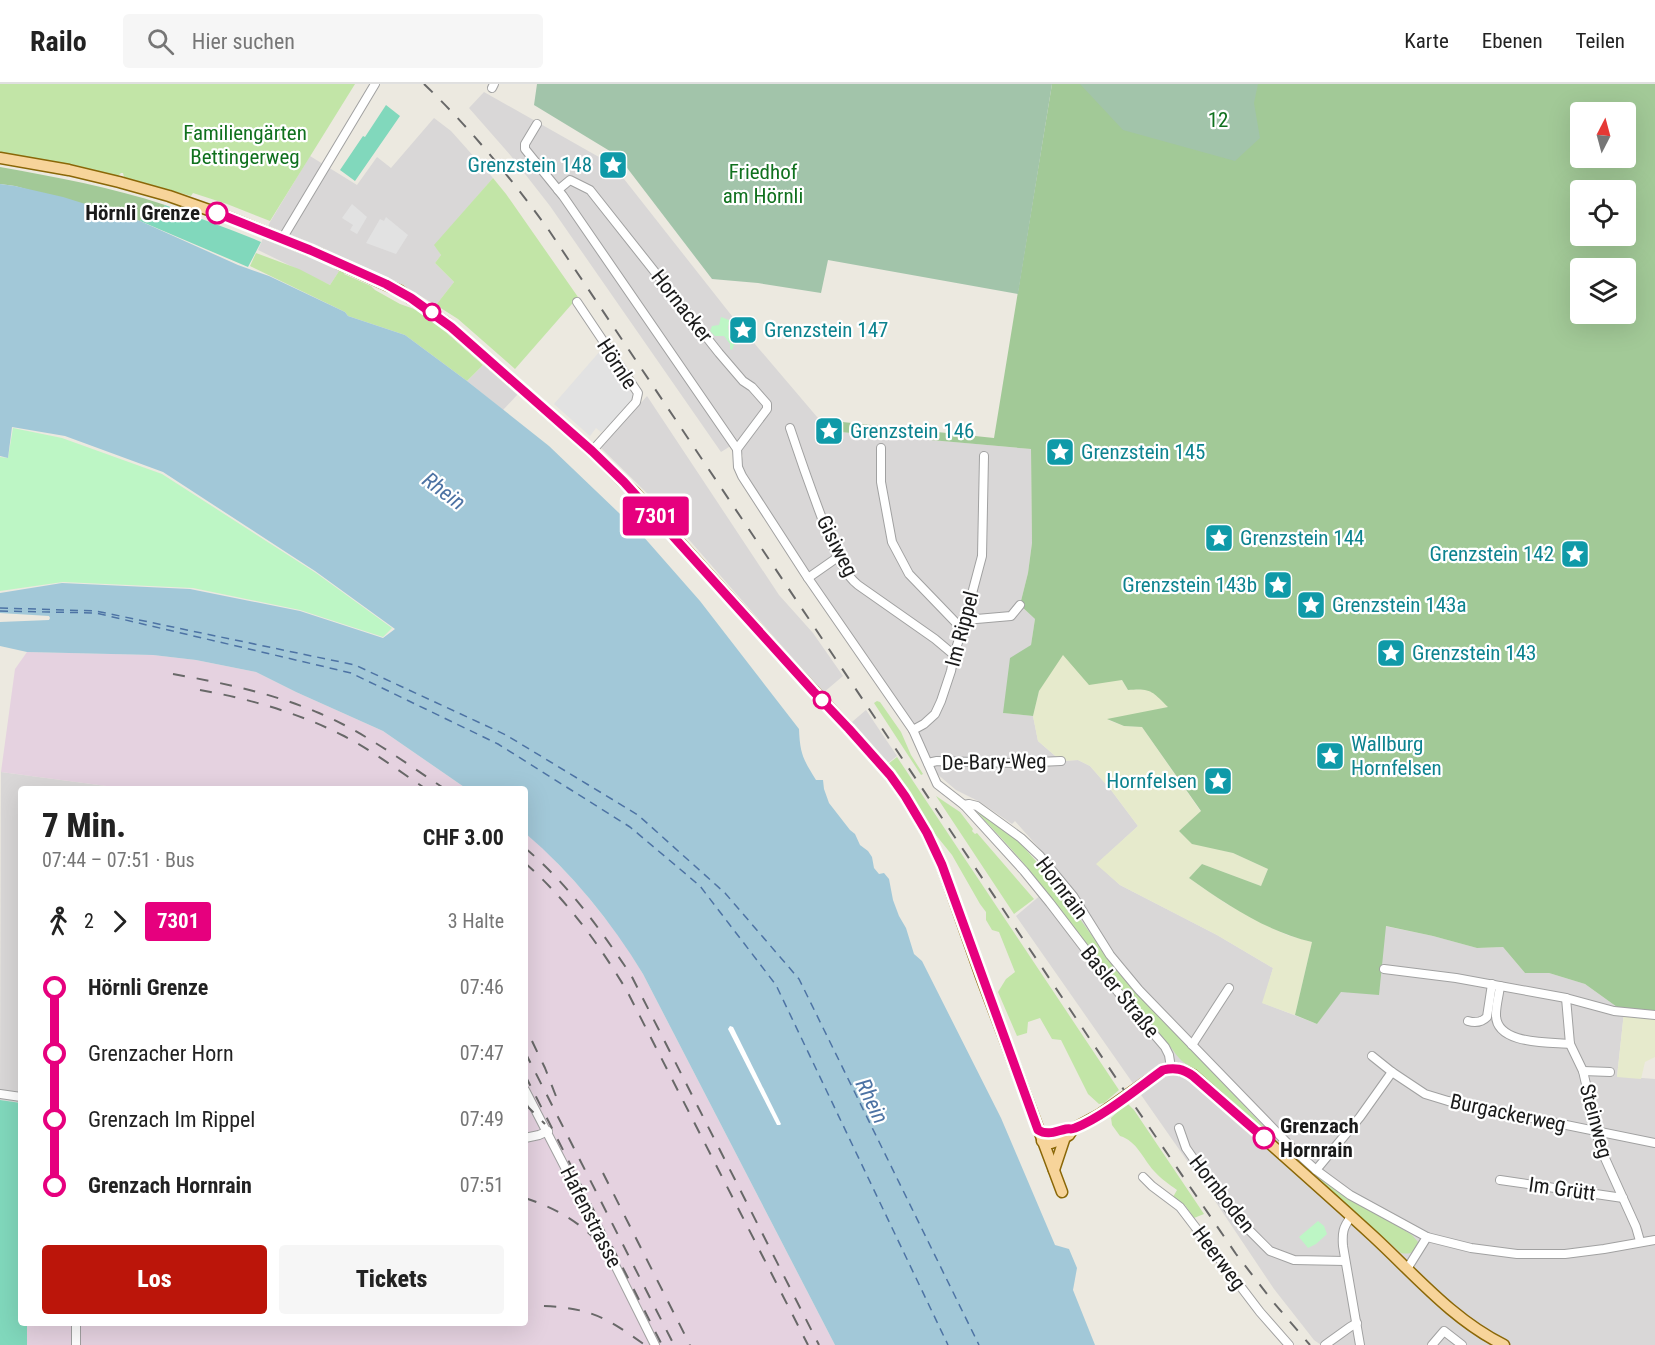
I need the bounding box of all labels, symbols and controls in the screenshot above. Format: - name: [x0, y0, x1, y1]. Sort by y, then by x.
- search box: [123, 14, 543, 68]
- text: Railo: [30, 25, 87, 58]
- icon: search: [144, 25, 177, 58]
- text: Hier suchen: [192, 29, 295, 54]
- text: Karte: [1404, 29, 1449, 53]
- text: Ebenen: [1482, 29, 1543, 53]
- text: Teilen: [1576, 29, 1625, 53]
- north arrow: [1570, 102, 1636, 168]
- map controls: [1570, 102, 1636, 324]
- park label: 12: [1208, 108, 1228, 132]
- park label: Familiengärten Bettingerweg: [183, 121, 307, 169]
- place icon: Grenzstein 148: [597, 149, 629, 181]
- place label: Grenzstein 148: [468, 153, 592, 177]
- park label: Friedhof am Hörnli: [723, 160, 803, 208]
- button: locate: [1570, 180, 1636, 246]
- place label: Hörnli Grenze: [85, 201, 200, 225]
- marker: Hörnli Grenze: [206, 202, 228, 224]
- button: layers: [1570, 258, 1636, 324]
- street label: Hornacker: [646, 265, 718, 347]
- unlabelled marker: [423, 303, 441, 321]
- place icon: Grenzstein 147: [727, 314, 759, 346]
- place label: Grenzstein 147: [764, 318, 888, 342]
- street label: Hörnle: [592, 334, 642, 394]
- place icon: Grenzstein 146: [813, 415, 845, 447]
- place label: Grenzstein 146: [850, 419, 974, 443]
- place icon: Grenzstein 145: [1044, 436, 1076, 468]
- place label: Grenzstein 145: [1081, 440, 1205, 464]
- water label: Rhein: [418, 467, 470, 515]
- line badge: 7301: [614, 496, 698, 536]
- text: 7301: [635, 504, 677, 528]
- street label: Gisiweg: [811, 511, 863, 581]
- place icon: Grenzstein 144: [1203, 522, 1235, 554]
- place label: Grenzstein 144: [1240, 526, 1364, 550]
- place icon: Grenzstein 142: [1559, 538, 1591, 570]
- place label: Grenzstein 142: [1430, 542, 1554, 566]
- place icon: Grenzstein 143b: [1262, 569, 1294, 601]
- place label: Grenzstein 143b: [1122, 573, 1257, 597]
- street label: Im Rippel: [940, 589, 984, 669]
- place icon: Grenzstein 143a: [1295, 589, 1327, 621]
- place label: Grenzstein 143a: [1332, 593, 1466, 617]
- place icon: Grenzstein 143: [1375, 637, 1407, 669]
- place label: Grenzstein 143: [1412, 641, 1536, 665]
- unlabelled marker: [813, 691, 831, 709]
- place label: Wallburg Hornfelsen: [1351, 732, 1442, 780]
- place icon: Wallburg Hornfelsen: [1314, 740, 1346, 772]
- street label: De-Bary-Weg: [941, 749, 1047, 775]
- place icon: Hornfelsen: [1202, 765, 1234, 797]
- place label: Hornfelsen: [1106, 769, 1197, 793]
- text: 7 Min.: [42, 806, 126, 845]
- text: CHF 3.00: [423, 825, 504, 850]
- text: 07:44 – 07:51 · Bus: [42, 848, 195, 872]
- street label: Hornrain: [1031, 852, 1093, 924]
- icon: walk: [42, 905, 75, 938]
- icon: forward: [103, 905, 136, 938]
- text: 2: [84, 909, 94, 933]
- text: 7301: [157, 909, 199, 933]
- text: 3 Halte: [448, 909, 504, 933]
- street label: Basler Straße: [1076, 941, 1164, 1043]
- text: Hörnli Grenze: [88, 975, 208, 1000]
- text: 07:46: [460, 975, 504, 999]
- text: Grenzacher Horn: [88, 1041, 234, 1066]
- text: 07:47: [460, 1041, 504, 1065]
- water label: Rhein: [850, 1074, 894, 1128]
- street label: Steinweg: [1575, 1081, 1617, 1161]
- street label: Burgackerweg: [1448, 1089, 1568, 1137]
- text: Grenzach Im Rippel: [88, 1107, 255, 1132]
- text: 07:49: [460, 1107, 504, 1131]
- place label: Grenzach Hornrain: [1280, 1114, 1359, 1162]
- marker: Grenzach Hornrain: [1253, 1127, 1275, 1149]
- street label: Hornboden: [1184, 1151, 1260, 1237]
- street label: Hafenstrasse: [555, 1162, 627, 1272]
- street label: Im Grütt: [1527, 1172, 1597, 1206]
- text: Grenzach Hornrain: [88, 1173, 252, 1198]
- text: 07:51: [460, 1173, 504, 1197]
- street label: Heerweg: [1187, 1222, 1251, 1294]
- button: Los: [42, 1245, 267, 1314]
- button: Tickets: [279, 1245, 504, 1314]

